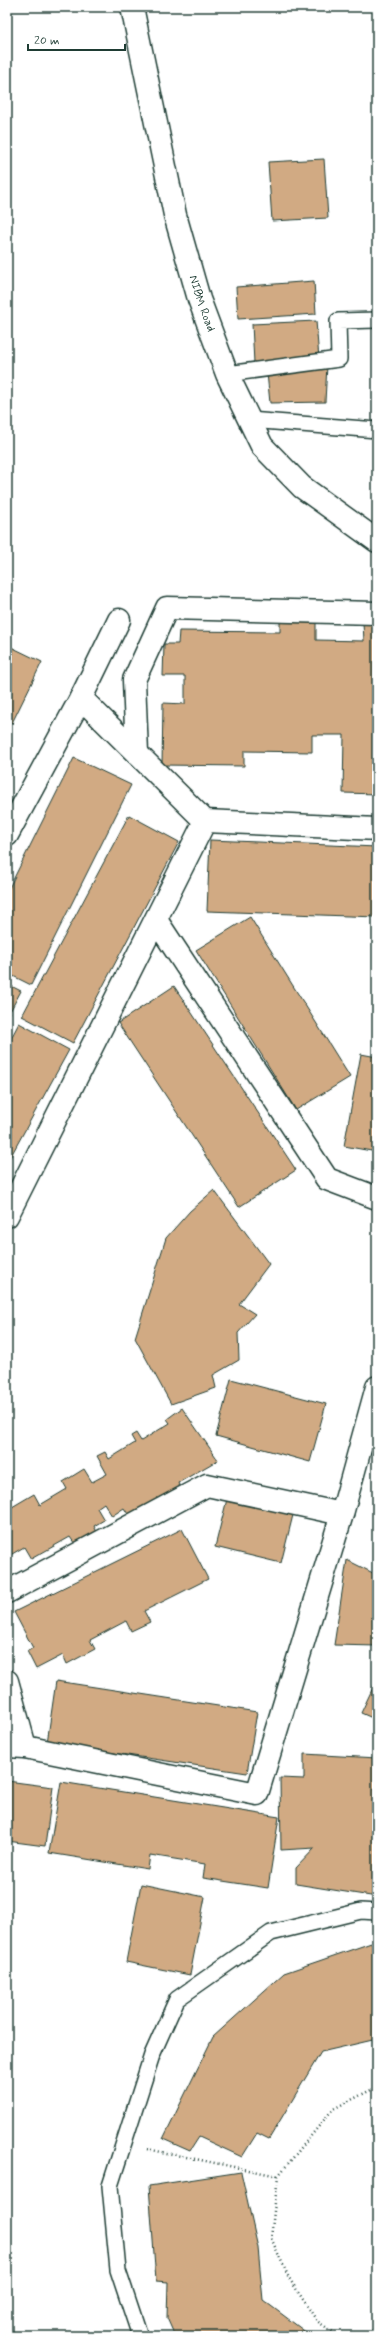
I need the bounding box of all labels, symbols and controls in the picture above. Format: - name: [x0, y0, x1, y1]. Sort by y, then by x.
- scale bar: [28, 26, 125, 52]
- text: 20 m: [34, 33, 60, 49]
- street label: NIBM Road: [185, 274, 219, 334]

